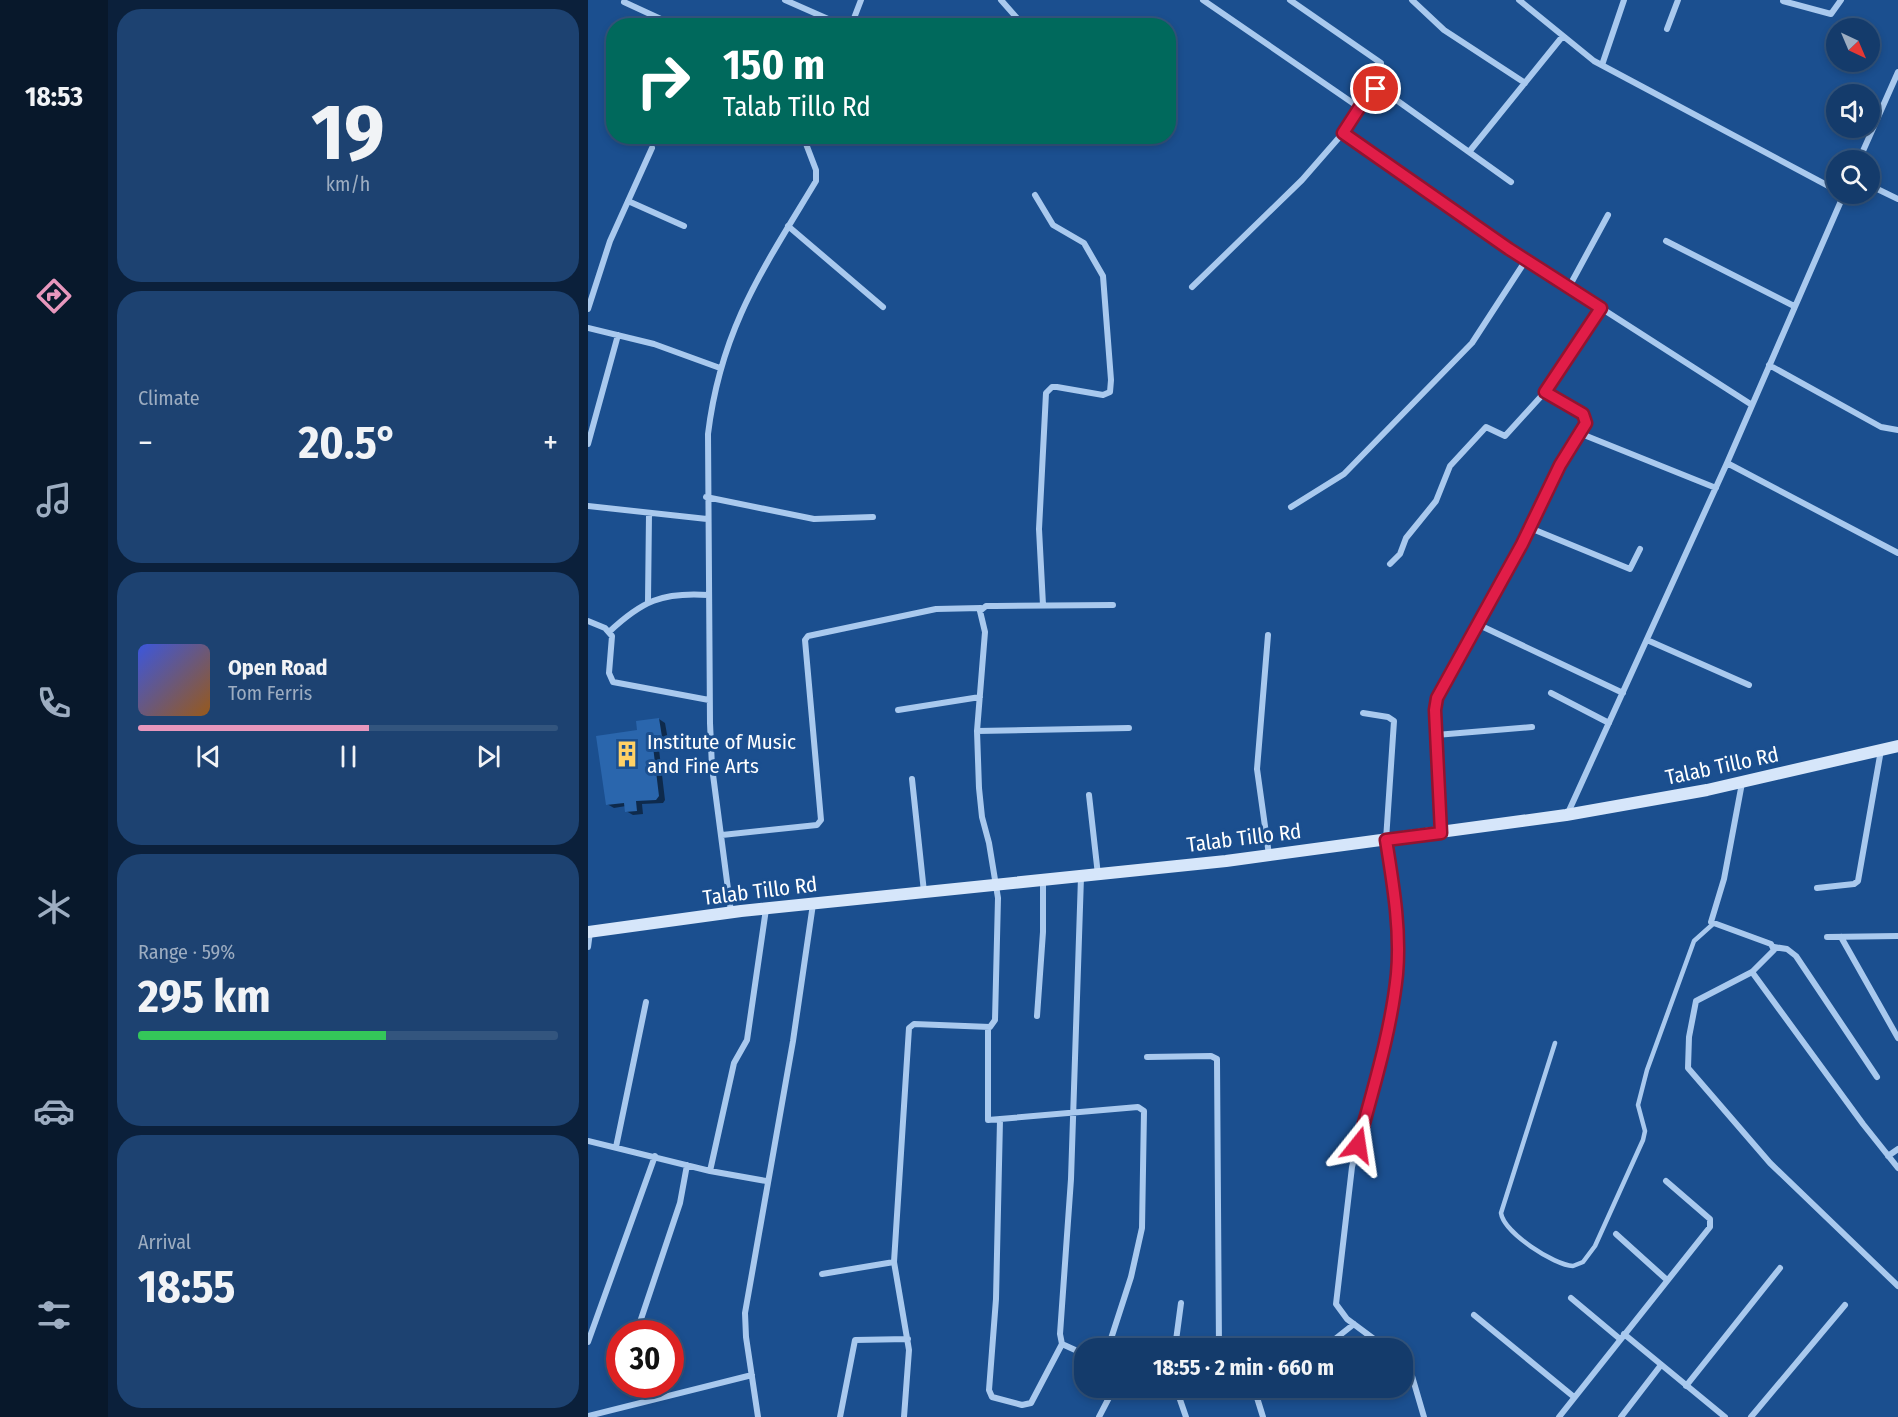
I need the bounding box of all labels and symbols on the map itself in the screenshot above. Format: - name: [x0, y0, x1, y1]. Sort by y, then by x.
- north arrow: [1826, 18, 1880, 72]
- pin: [1350, 63, 1401, 114]
- place label: Institute of Music and Fine Arts: [647, 729, 796, 779]
- building icon: Institute of Music and Fine Arts: [612, 739, 642, 769]
- street label: Talab Tillo Rd: [1663, 741, 1781, 791]
- street label: Talab Tillo Rd: [1185, 818, 1303, 858]
- street label: Talab Tillo Rd: [701, 871, 819, 911]
- position arrow: [1326, 1113, 1390, 1177]
- speed limit sign: 30: [606, 1320, 684, 1398]

